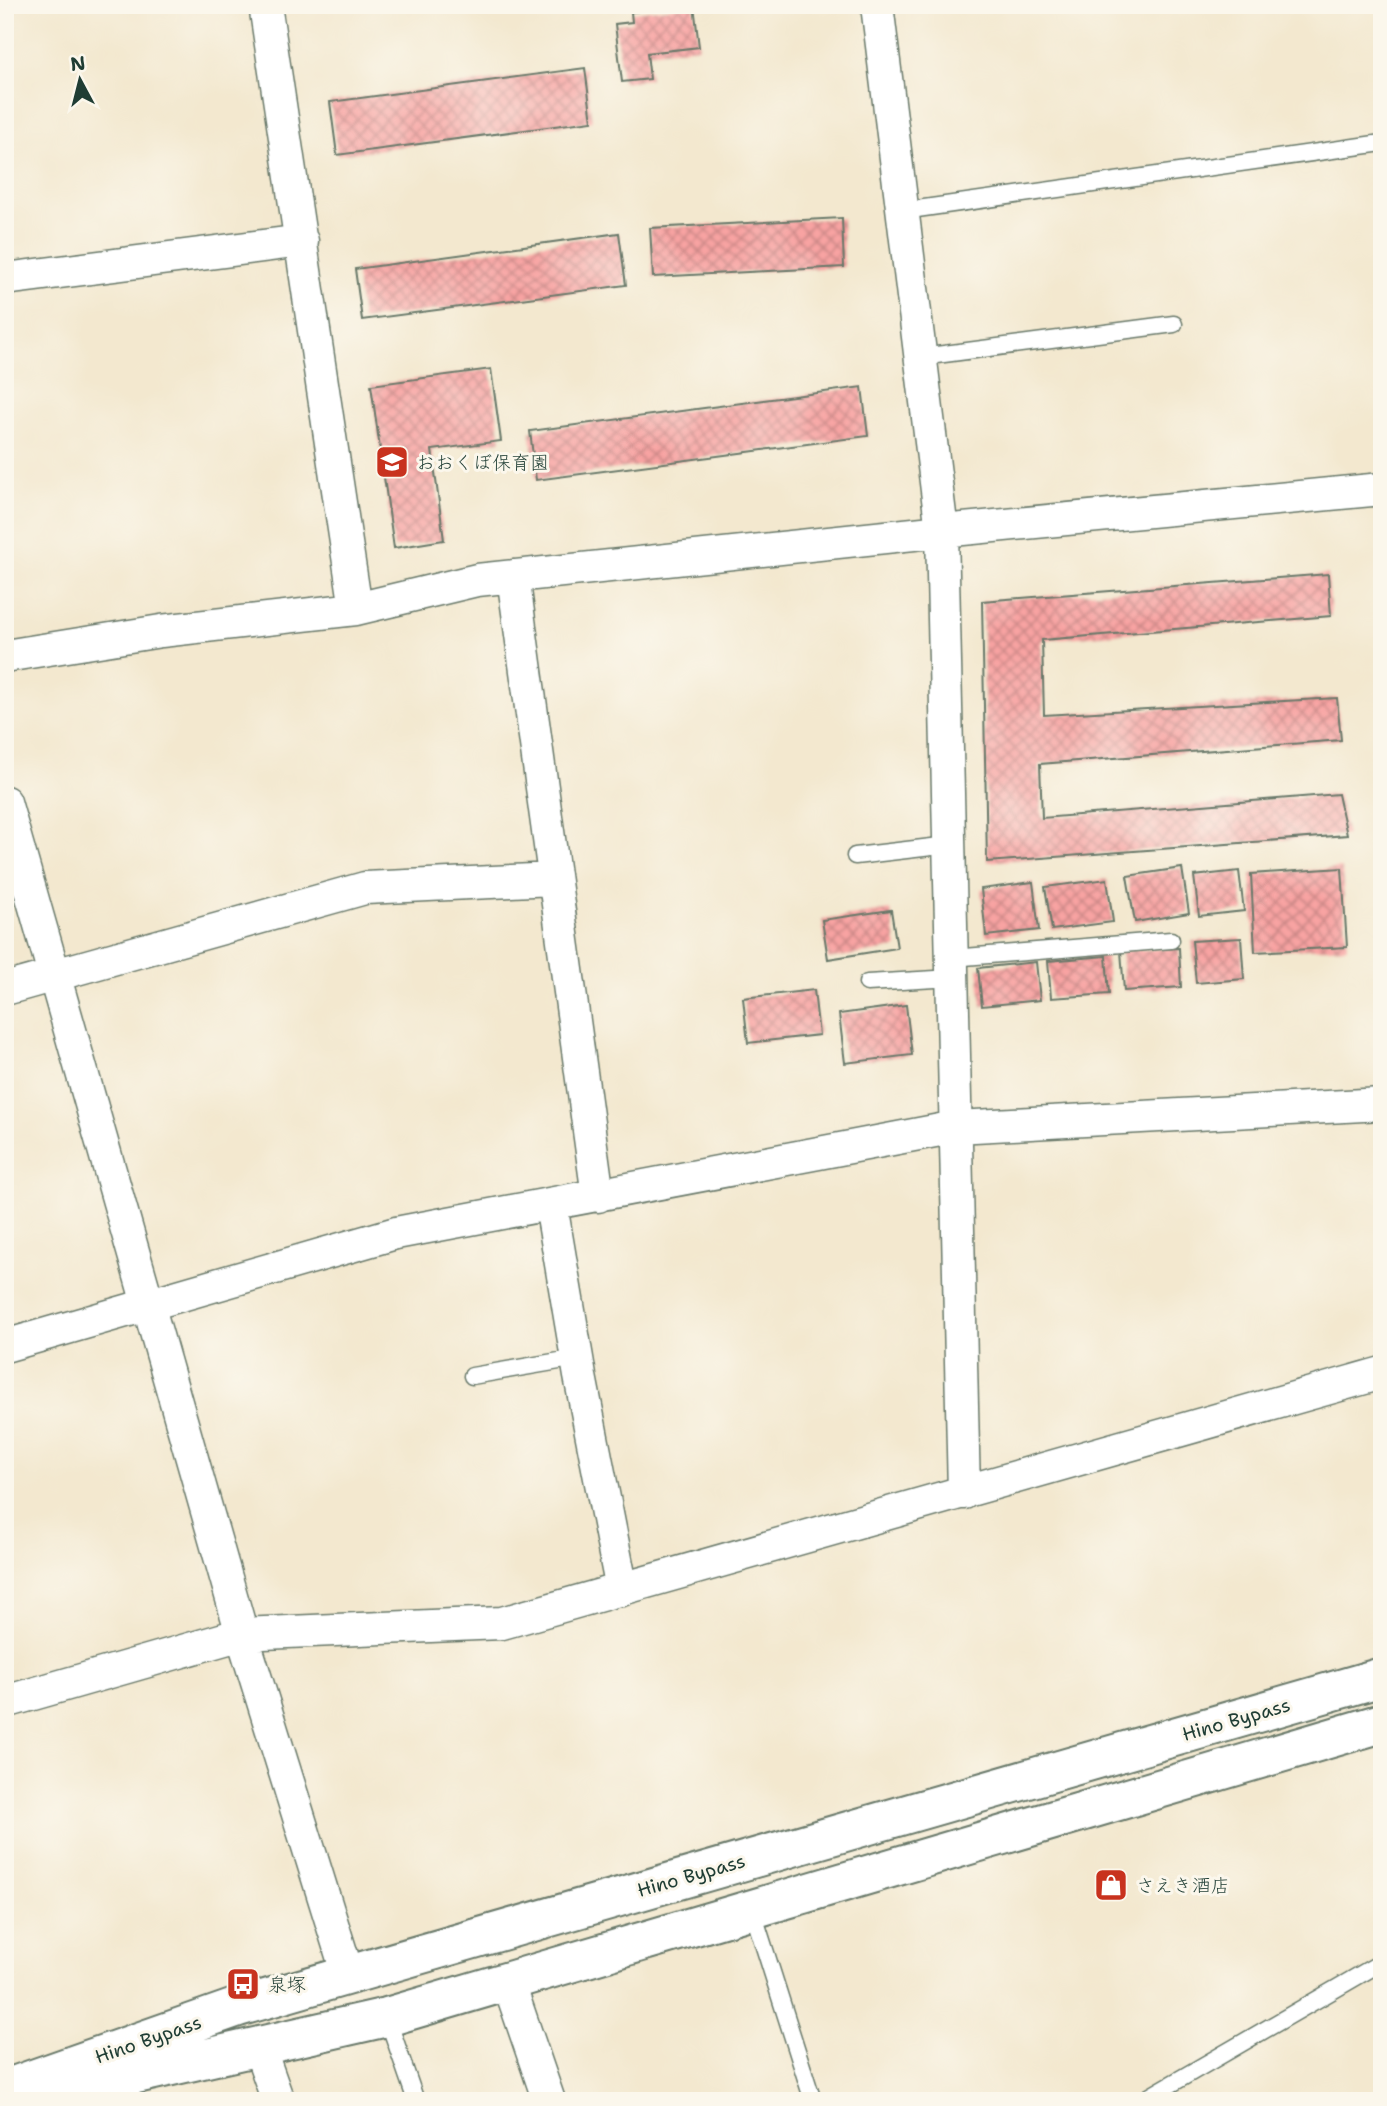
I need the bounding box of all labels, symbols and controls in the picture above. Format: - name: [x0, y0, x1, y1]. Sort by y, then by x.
- north arrow: [46, 46, 116, 116]
- text: N: [69, 50, 87, 77]
- school or university icon: おおくぼ保育園: [373, 443, 411, 481]
- place label: おおくぼ保育園: [416, 450, 549, 475]
- street label: Hino Bypass: [1179, 1692, 1293, 1747]
- street label: Hino Bypass: [634, 1848, 748, 1903]
- shop icon: さえき酒店: [1092, 1866, 1130, 1904]
- place label: さえき酒店: [1136, 1873, 1230, 1898]
- bus stop icon: 泉塚: [224, 1965, 262, 2003]
- place label: 泉塚: [268, 1972, 306, 1997]
- street label: Hino Bypass: [91, 2010, 205, 2069]

